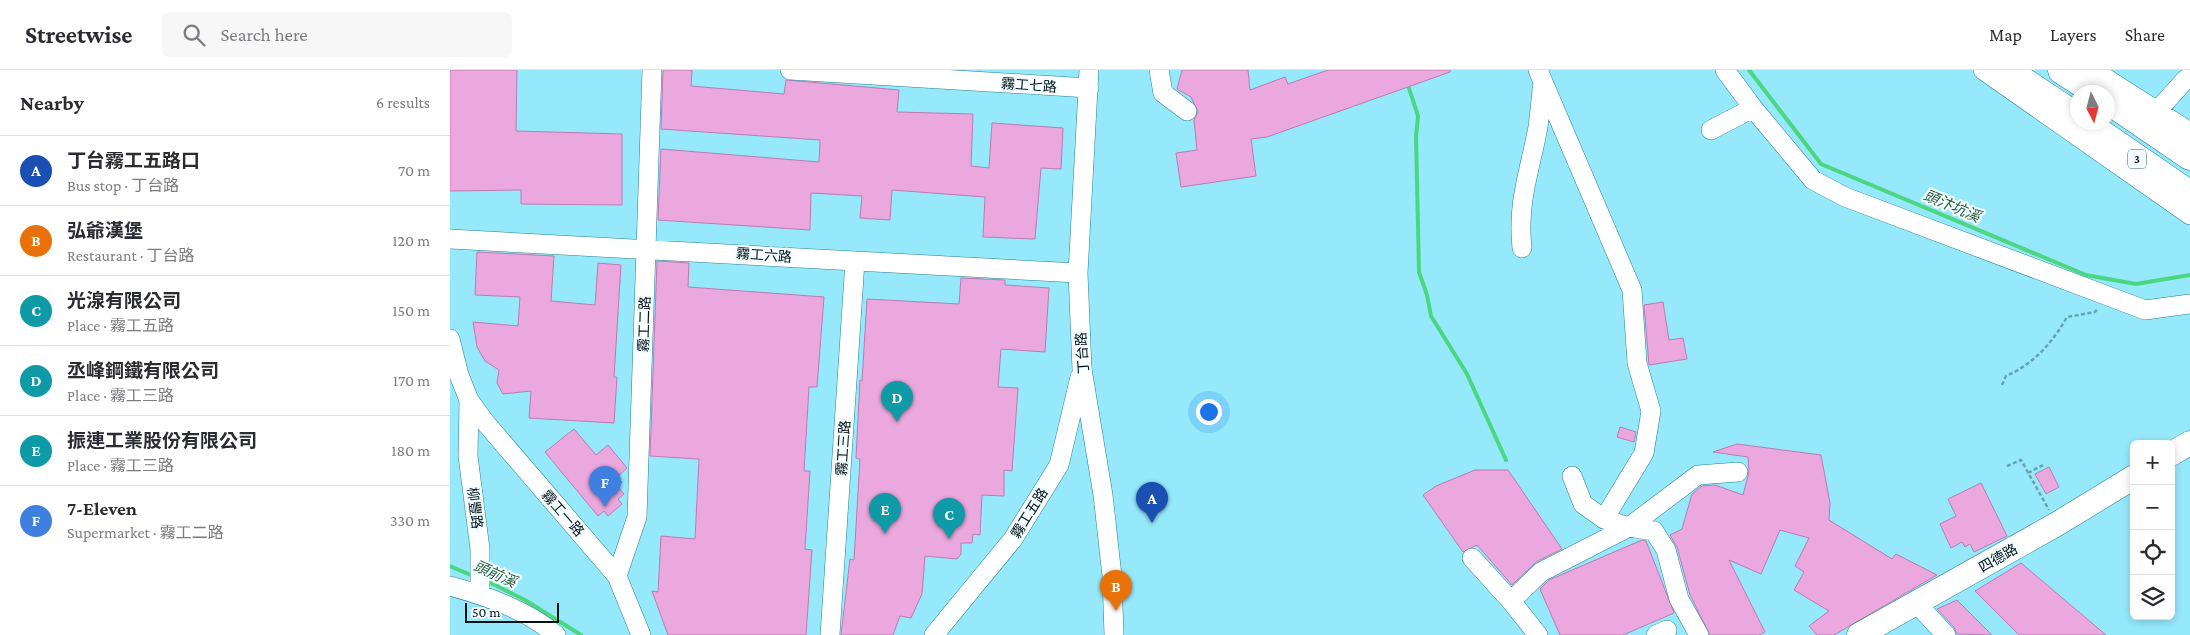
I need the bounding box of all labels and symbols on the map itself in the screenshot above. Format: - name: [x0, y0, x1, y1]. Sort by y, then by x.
- street label: 霧工七路: [1001, 75, 1057, 95]
- north arrow: [2070, 85, 2115, 130]
- road number: 3: [2128, 150, 2146, 168]
- water label: 頭汴坑溪: [1921, 187, 1985, 226]
- street label: 霧工六路: [736, 245, 792, 265]
- street label: 霧工二路: [635, 296, 653, 352]
- street label: 丁台路: [1073, 331, 1091, 375]
- pin: D: [881, 381, 913, 422]
- your location: [1196, 399, 1222, 425]
- street label: 霧工三路: [833, 420, 853, 476]
- pin: F: [589, 466, 621, 507]
- pin: A: [1136, 482, 1168, 523]
- street label: 霧工五路: [1007, 485, 1051, 541]
- street label: 柳豐路: [465, 486, 485, 530]
- street label: 霧工一路: [539, 487, 587, 539]
- pin: E: [869, 493, 901, 534]
- pin: C: [933, 498, 965, 539]
- street label: 四德路: [1976, 541, 2020, 575]
- water label: 頭前溪: [471, 558, 521, 591]
- pin: B: [1100, 570, 1132, 611]
- scale bar: [465, 600, 559, 623]

